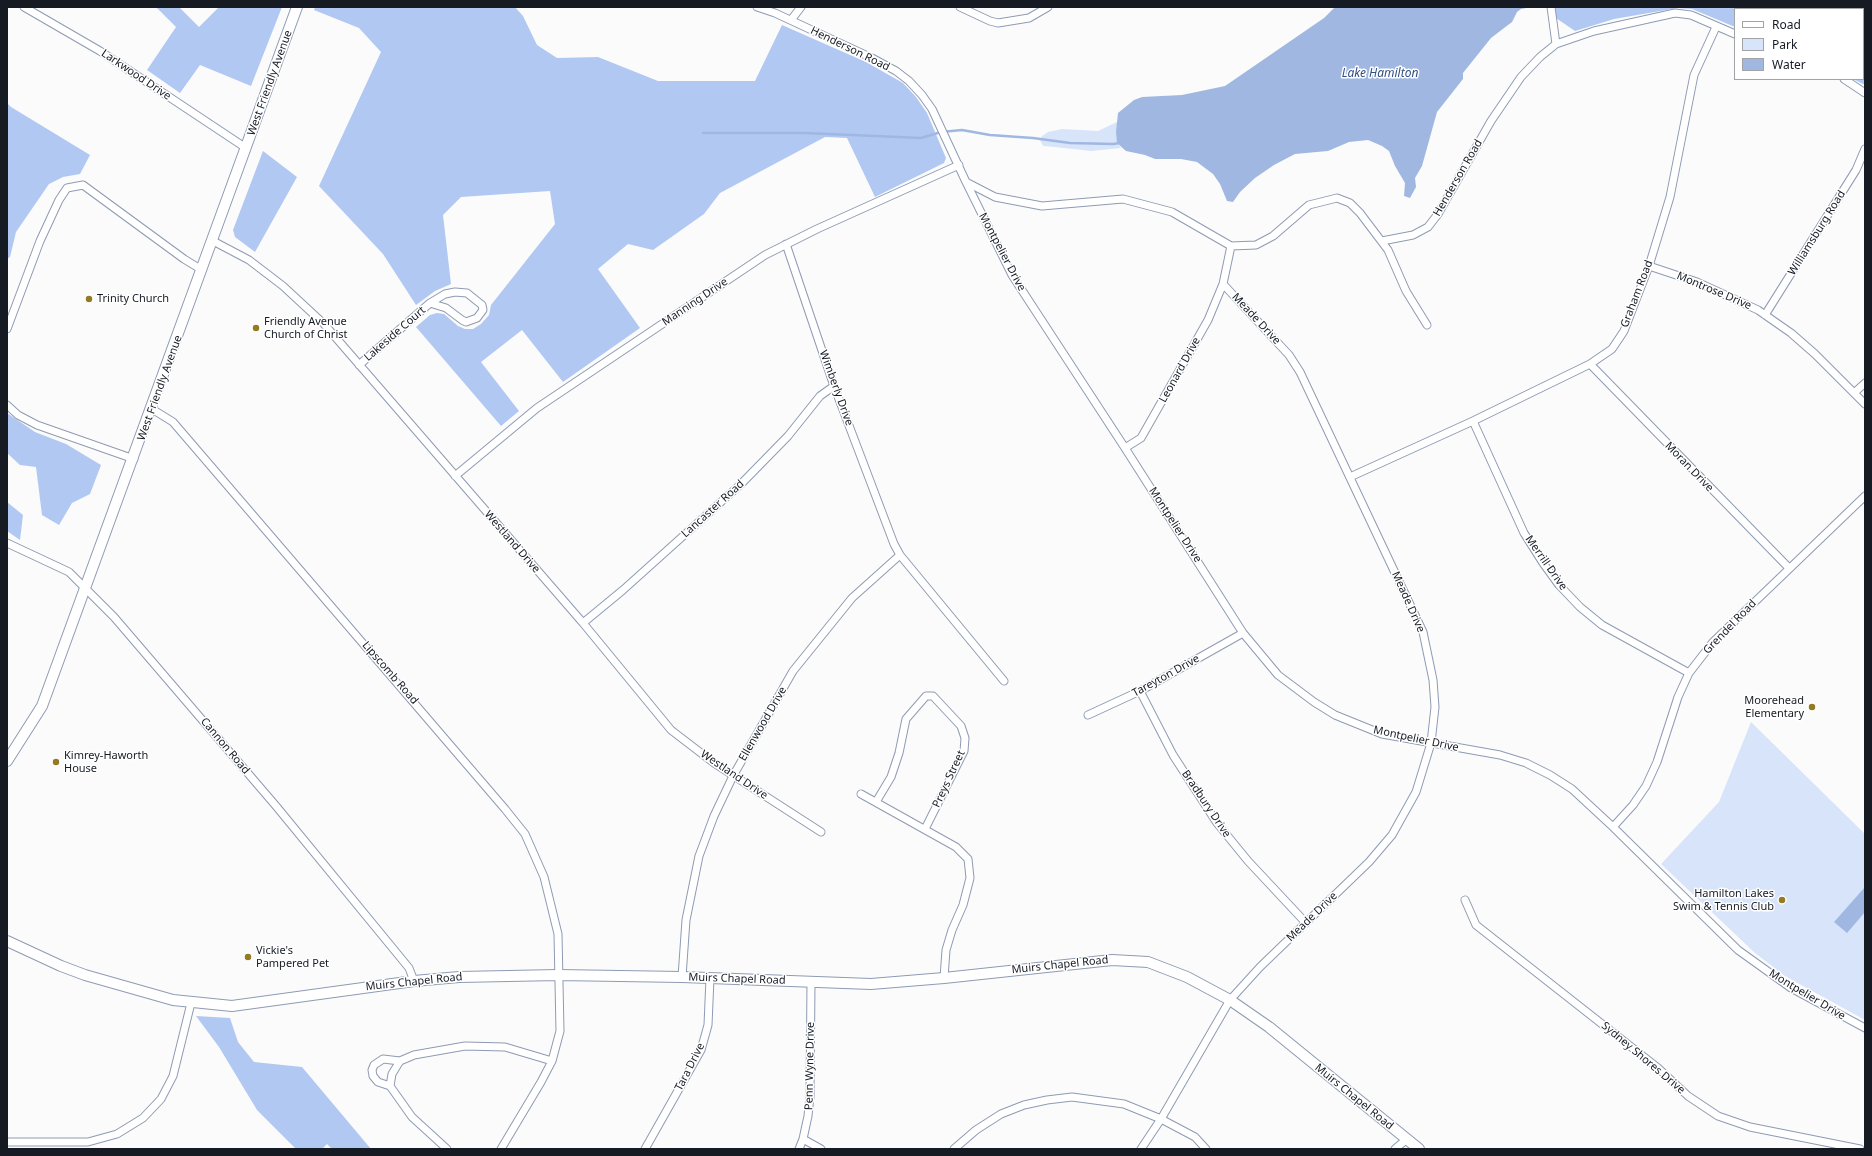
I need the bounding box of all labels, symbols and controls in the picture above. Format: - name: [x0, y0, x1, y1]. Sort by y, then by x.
- legend: [1734, 8, 1864, 80]
- text: Road: [1772, 16, 1801, 33]
- street label: Henderson Road: [808, 24, 892, 74]
- street label: West Friendly Avenue: [245, 29, 295, 137]
- text: Park: [1772, 36, 1797, 53]
- street label: Larkwood Drive: [99, 47, 173, 103]
- text: Water: [1772, 56, 1806, 73]
- water label: Lake Hamilton: [1342, 67, 1418, 81]
- street label: Henderson Road: [1431, 137, 1485, 219]
- street label: Williamsburg Road: [1786, 188, 1848, 278]
- street label: Montpelier Drive: [976, 211, 1028, 293]
- street label: Graham Road: [1618, 258, 1656, 330]
- street label: Montrose Drive: [1675, 269, 1753, 313]
- street label: Manning Drive: [660, 275, 730, 329]
- street label: Meade Drive: [1229, 291, 1283, 347]
- place label: Trinity Church: [97, 292, 169, 306]
- marker: Trinity Church: [84, 294, 94, 304]
- street label: Lakeside Court: [362, 304, 428, 364]
- place label: Friendly Avenue Church of Christ: [264, 315, 347, 341]
- marker: Friendly Avenue Church of Christ: [251, 323, 261, 333]
- street label: West Friendly Avenue: [135, 334, 185, 442]
- street label: Leonard Drive: [1157, 335, 1203, 405]
- street label: Wimberly Drive: [816, 348, 856, 428]
- street label: Moran Drive: [1662, 439, 1716, 495]
- street label: Lancaster Road: [679, 478, 747, 540]
- street label: Montpelier Drive: [1146, 485, 1204, 565]
- street label: Westland Drive: [481, 508, 543, 576]
- street label: Merrill Drive: [1522, 533, 1570, 593]
- street label: Meade Drive: [1389, 569, 1427, 635]
- street label: Grendel Road: [1701, 597, 1759, 657]
- street label: Lipscomb Road: [359, 639, 421, 707]
- street label: Tareyton Drive: [1130, 652, 1202, 700]
- street label: Ellenwood Drive: [736, 685, 790, 763]
- place label: Moorehead Elementary: [1744, 694, 1804, 720]
- marker: Moorehead Elementary: [1807, 702, 1817, 712]
- street label: Cannon Road: [198, 715, 252, 777]
- street label: Montpelier Drive: [1372, 724, 1460, 754]
- street label: Westland Drive: [698, 748, 770, 802]
- street label: Preys Street: [930, 748, 968, 810]
- place label: Kimrey-Haworth House: [64, 749, 148, 775]
- marker: Kimrey-Haworth House: [51, 757, 61, 767]
- street label: Bradbury Drive: [1179, 768, 1233, 840]
- place label: Hamilton Lakes Swim & Tennis Club: [1673, 887, 1774, 913]
- street label: Meade Drive: [1284, 890, 1340, 944]
- marker: Hamilton Lakes Swim & Tennis Club: [1777, 895, 1787, 905]
- place label: Vickie's Pampered Pet: [256, 944, 329, 970]
- marker: Vickie's Pampered Pet: [243, 952, 253, 962]
- street label: Muirs Chapel Road: [1011, 953, 1109, 977]
- street label: Montpelier Drive: [1766, 967, 1848, 1023]
- street label: Muirs Chapel Road: [365, 970, 463, 994]
- street label: Muirs Chapel Road: [688, 971, 786, 987]
- street label: Sydney Shores Drive: [1599, 1019, 1687, 1097]
- street label: Penn Wyne Drive: [803, 1022, 817, 1110]
- street label: Tara Drive: [672, 1041, 708, 1093]
- street label: Muirs Chapel Road: [1312, 1061, 1396, 1133]

